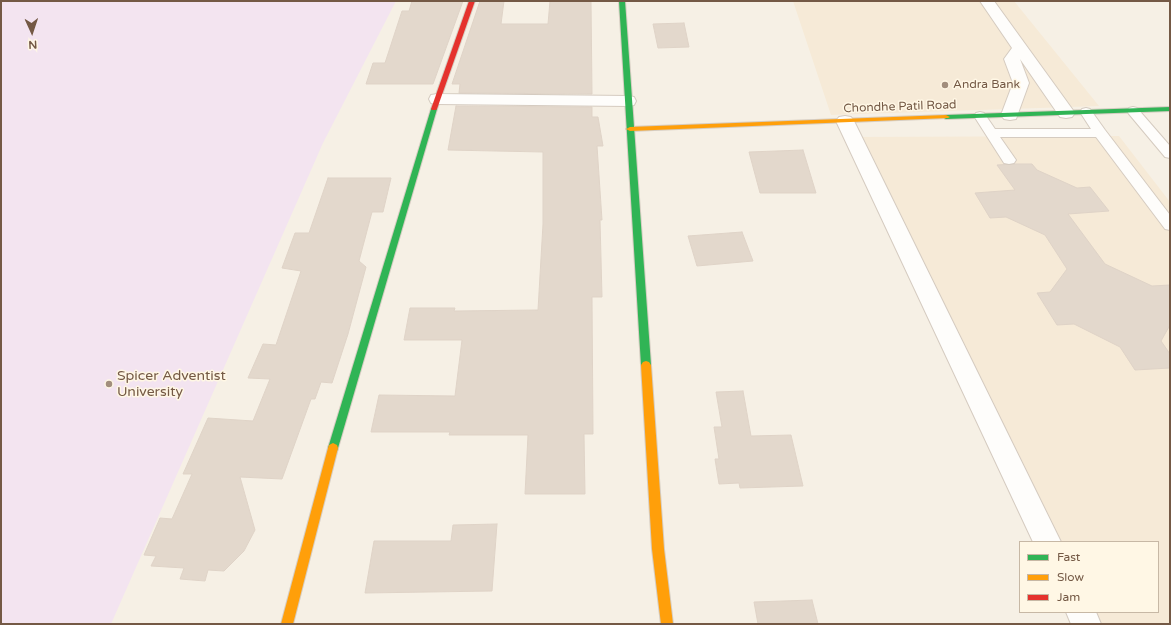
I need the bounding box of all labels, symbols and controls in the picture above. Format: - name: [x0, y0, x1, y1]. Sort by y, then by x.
- north arrow: [12, 12, 52, 52]
- text: N: [28, 38, 37, 51]
- place label: Andra Bank: [953, 78, 1020, 92]
- marker: Andra Bank: [940, 80, 950, 90]
- street label: Chondhe Patil Road: [843, 98, 957, 116]
- place label: Spicer Adventist University: [117, 368, 226, 400]
- marker: Spicer Adventist University: [104, 379, 114, 389]
- legend: [1019, 541, 1159, 613]
- text: Fast: [1057, 550, 1080, 564]
- text: Slow: [1057, 570, 1084, 584]
- text: Jam: [1057, 590, 1080, 604]

